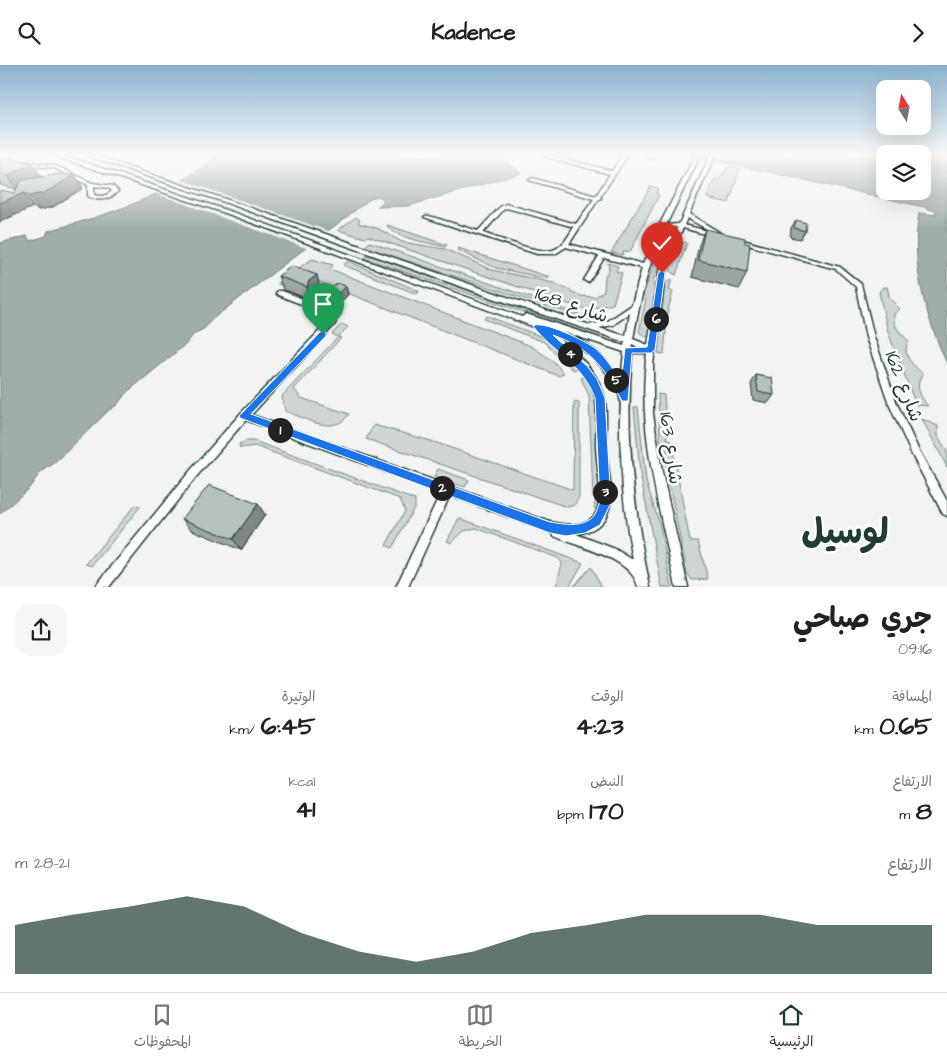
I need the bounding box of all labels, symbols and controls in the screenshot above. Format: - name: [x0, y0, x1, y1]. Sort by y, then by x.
- text: Kadence: [431, 17, 516, 48]
- icon: search: [15, 19, 43, 47]
- icon: forward: [904, 19, 932, 47]
- north arrow: [876, 80, 931, 135]
- map controls: [876, 80, 931, 200]
- button: layers: [876, 145, 931, 200]
- pin: [641, 222, 683, 273]
- icon: check: [648, 229, 676, 257]
- street label: شارع 168: [531, 280, 612, 330]
- pin: [302, 283, 344, 334]
- icon: arrive: [309, 290, 337, 318]
- pin: 6: [644, 307, 668, 331]
- text: 6: [652, 309, 661, 329]
- pin: 4: [558, 341, 582, 367]
- text: 4: [566, 344, 575, 364]
- street label: شارع 162: [878, 347, 929, 426]
- pin: 5: [604, 367, 628, 393]
- text: 5: [612, 370, 621, 390]
- street label: شارع 163: [652, 410, 689, 486]
- pin: 1: [268, 417, 292, 443]
- text: 1: [280, 420, 281, 440]
- pin: 2: [430, 475, 454, 501]
- text: 2: [438, 478, 447, 498]
- pin: 3: [592, 479, 618, 505]
- text: 3: [602, 482, 609, 502]
- district label: لوسيل: [801, 508, 889, 557]
- text: جري صباحي: [793, 599, 932, 638]
- button: share: [15, 604, 67, 656]
- text: 09:16: [898, 638, 932, 660]
- text: الوتيرة: [282, 687, 315, 707]
- text: الوقت: [591, 687, 624, 707]
- text: المسافة: [892, 687, 932, 707]
- text: 6:45: [261, 709, 315, 744]
- text: 4:23: [575, 709, 624, 744]
- text: 0.65: [879, 709, 932, 744]
- text: /km: [229, 720, 261, 740]
- text: km: [854, 720, 879, 740]
- text: kcal: [289, 772, 315, 792]
- text: النبض: [590, 772, 624, 792]
- text: الارتفاع: [893, 772, 932, 792]
- text: 41: [295, 792, 315, 827]
- text: 170: [589, 794, 624, 829]
- text: 8: [916, 794, 932, 829]
- text: bpm: [557, 805, 589, 825]
- text: m: [899, 805, 916, 825]
- text: 21–28 m: [15, 852, 70, 874]
- text: الارتفاع: [887, 854, 932, 876]
- tab: المحفوظات: [134, 1001, 191, 1054]
- tab: الخريطة: [459, 1001, 502, 1054]
- tab: الرئيسية: [769, 1001, 813, 1054]

